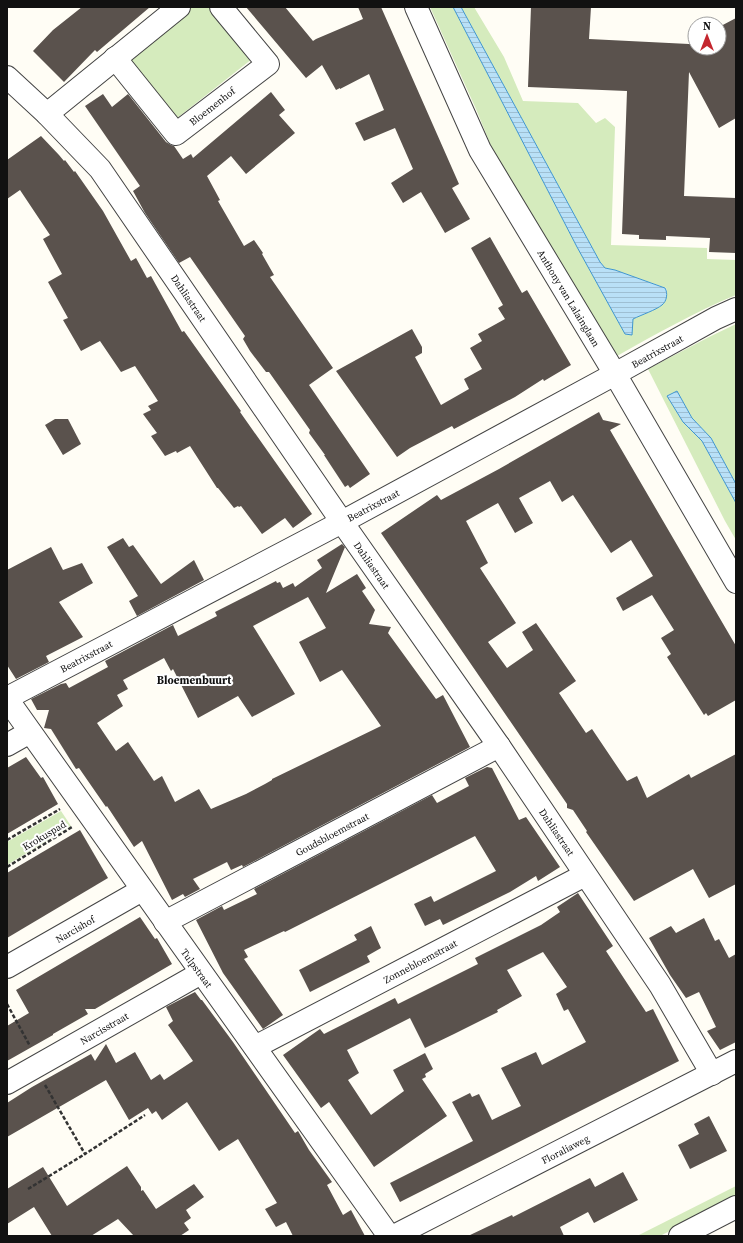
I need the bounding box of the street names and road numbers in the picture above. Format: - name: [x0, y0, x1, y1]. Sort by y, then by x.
- street label: Bloemenhof: [187, 83, 239, 128]
- street label: Anthony van Lalainglaan: [534, 247, 603, 349]
- street label: Dahliastraat: [168, 272, 210, 325]
- street label: Beatrixstraat: [629, 332, 686, 371]
- street label: Beatrixstraat: [345, 486, 402, 525]
- street label: Dahliastraat: [351, 539, 393, 592]
- street label: Beatrixstraat: [58, 637, 115, 676]
- street label: Dahliastraat: [536, 806, 578, 859]
- street label: Goudsbloemstraat: [293, 809, 372, 859]
- street label: Krokuspad: [20, 817, 69, 853]
- street label: Narcishof: [53, 912, 99, 946]
- street label: Zonnebloemstraat: [381, 936, 460, 986]
- street label: Tulpstraat: [178, 946, 216, 991]
- street label: Narcisstraat: [78, 1009, 131, 1047]
- street label: Floraliaweg: [539, 1132, 591, 1167]

